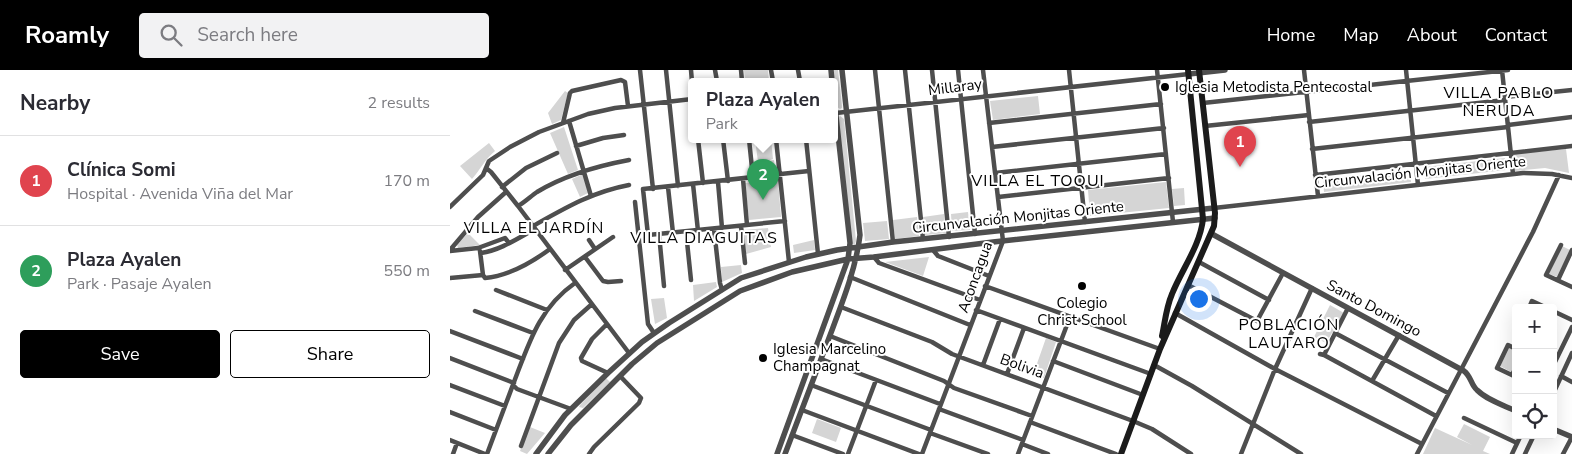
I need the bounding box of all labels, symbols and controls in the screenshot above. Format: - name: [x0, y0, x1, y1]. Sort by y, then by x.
- search box: [139, 13, 489, 58]
- text: Roamly: [25, 19, 109, 51]
- icon: search: [157, 21, 185, 49]
- text: Search here: [197, 22, 298, 48]
- text: Home: [1267, 23, 1315, 47]
- text: Map: [1343, 23, 1379, 47]
- text: About: [1407, 23, 1457, 47]
- text: Contact: [1485, 23, 1547, 47]
- street label: Millaray: [927, 74, 983, 100]
- place label: Iglesia Metodista Pentecostal: [1175, 77, 1373, 97]
- popup: [688, 78, 838, 143]
- marker: Iglesia Metodista Pentecostal: [1159, 81, 1171, 93]
- district label: VILLA PABLO NERUDA: [1443, 82, 1554, 122]
- text: Plaza Ayalen: [706, 87, 820, 113]
- text: Nearby: [20, 89, 90, 117]
- text: 2 results: [368, 92, 430, 114]
- text: Park: [706, 113, 738, 135]
- pin: 1: [1224, 126, 1256, 167]
- street label: Circunvalación Monjitas Oriente: [1313, 151, 1527, 193]
- text: Clínica Somi: [67, 157, 176, 183]
- pin: 2: [747, 159, 779, 200]
- text: 1: [31, 170, 41, 192]
- text: 170 m: [383, 170, 430, 192]
- district label: VILLA EL TOQUI: [970, 170, 1105, 192]
- text: Hospital · Avenida Viña del Mar: [67, 183, 293, 205]
- street label: Circunvalación Monjitas Oriente: [911, 196, 1125, 238]
- district label: VILLA EL JARDÍN: [463, 217, 604, 239]
- district label: VILLA DIAGUITAS: [629, 227, 778, 249]
- street label: Aconcagua: [953, 239, 997, 315]
- text: Plaza Ayalen: [67, 247, 181, 273]
- text: 2: [31, 260, 41, 282]
- text: 550 m: [383, 260, 430, 282]
- text: Park · Pasaje Ayalen: [67, 273, 212, 295]
- street label: Santo Domingo: [1323, 275, 1425, 341]
- marker: Colegio Christ School: [1076, 280, 1088, 292]
- your location: [1186, 286, 1212, 312]
- place label: Colegio Christ School: [1037, 293, 1127, 330]
- map controls: [1512, 304, 1557, 439]
- button: +: [1512, 304, 1557, 349]
- district label: POBLACIÓN LAUTARO: [1239, 314, 1339, 354]
- button: Save: [20, 330, 220, 378]
- button: Share: [230, 330, 430, 378]
- place label: Iglesia Marcelino Champagnat: [773, 339, 886, 376]
- street label: Bolivia: [997, 349, 1047, 383]
- button: −: [1512, 349, 1557, 394]
- marker: Iglesia Marcelino Champagnat: [757, 352, 769, 364]
- button: locate: [1512, 394, 1557, 439]

